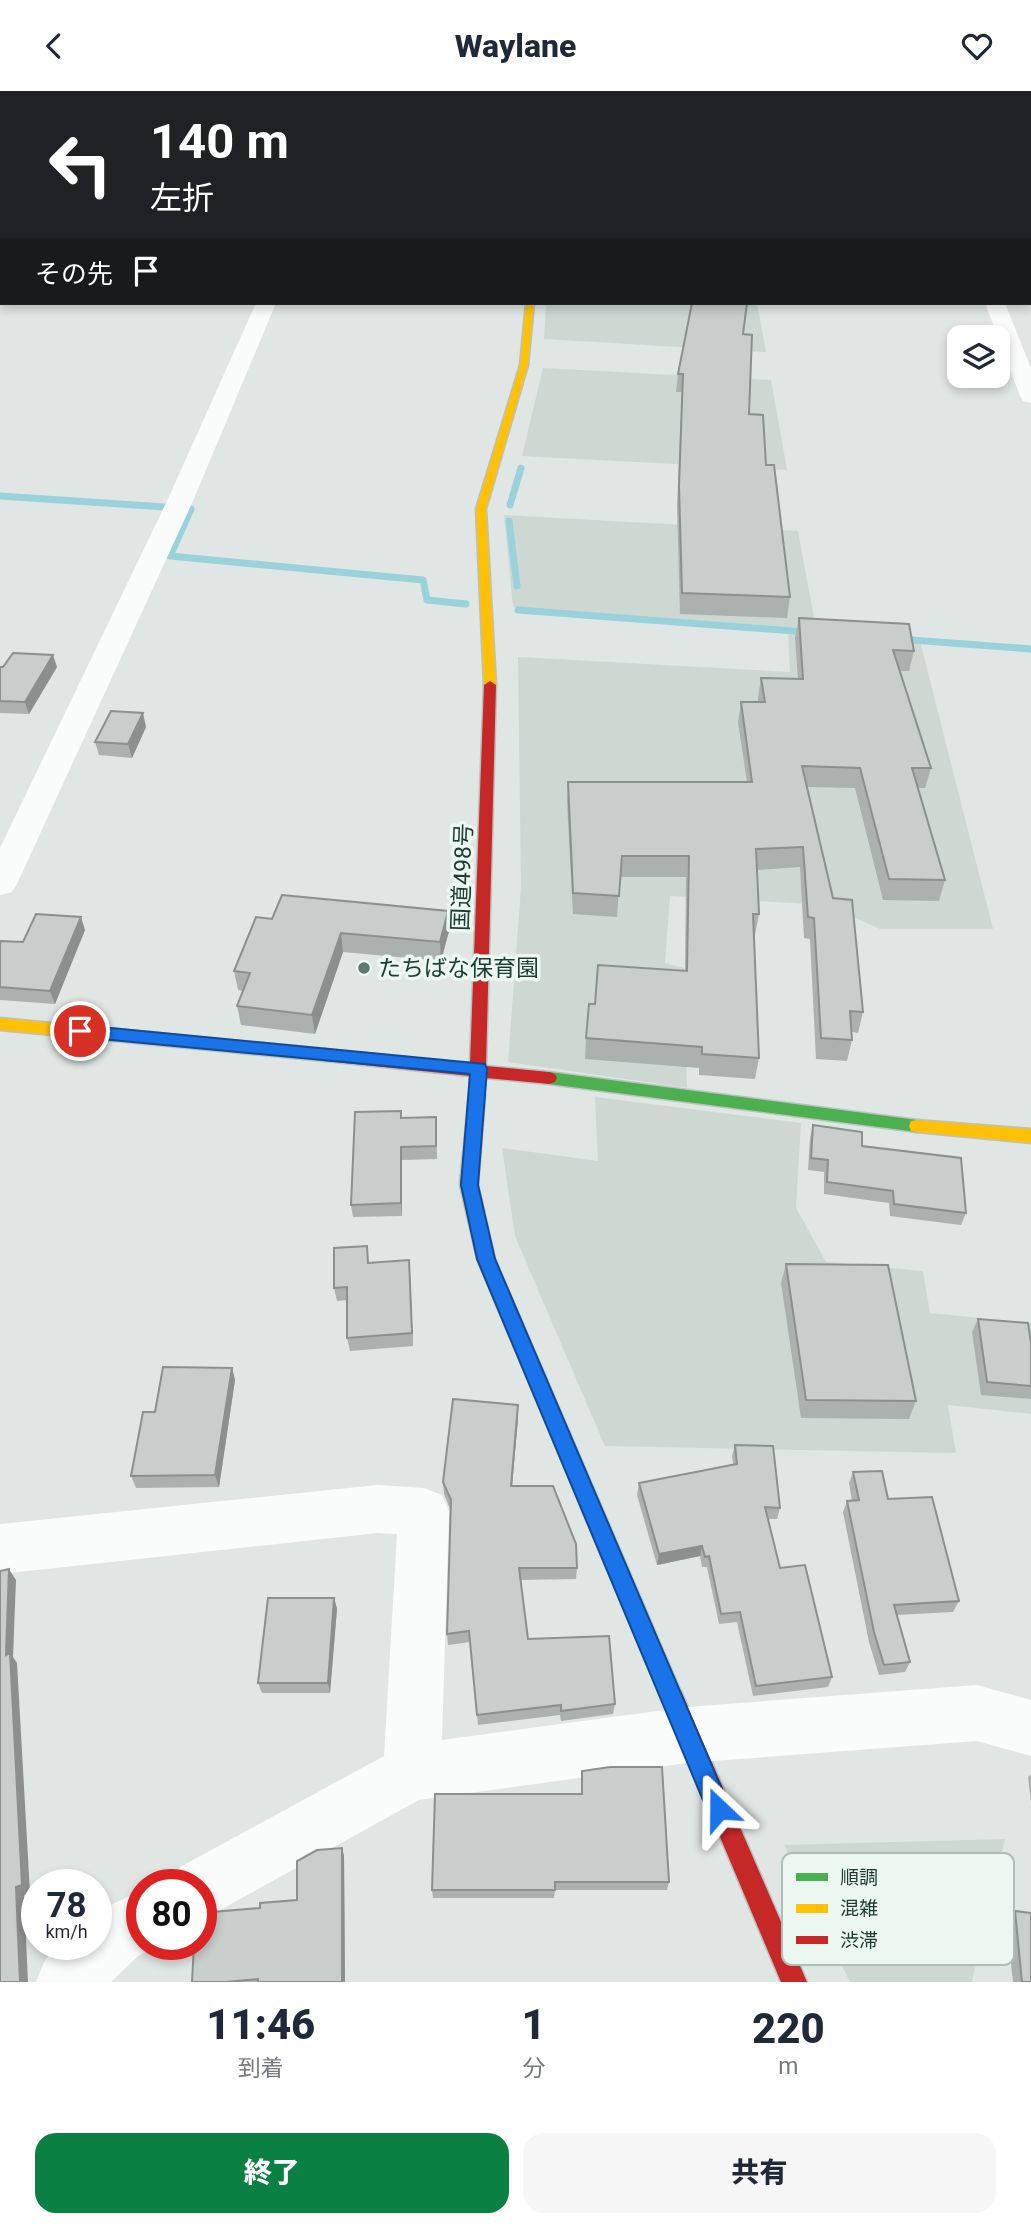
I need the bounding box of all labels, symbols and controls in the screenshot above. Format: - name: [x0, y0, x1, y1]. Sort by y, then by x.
- icon: back: [35, 27, 73, 65]
- text: Waylane: [455, 27, 576, 65]
- icon: heart: [958, 27, 996, 65]
- text: 140 m: [150, 113, 289, 170]
- icon: left: [35, 119, 126, 210]
- text: 左折: [150, 179, 214, 217]
- icon: arrive: [127, 252, 165, 290]
- text: その先: [35, 259, 113, 289]
- map controls: [947, 325, 1010, 388]
- button: layers: [947, 325, 1010, 388]
- street label: 国道498号: [447, 823, 478, 931]
- place label: たちばな保育園: [378, 955, 539, 982]
- marker: たちばな保育園: [356, 960, 372, 976]
- pin: [50, 1001, 110, 1061]
- icon: arrive: [61, 1012, 99, 1050]
- position arrow: [682, 1772, 756, 1846]
- legend: [782, 1853, 1014, 1965]
- text: 順調: [840, 1866, 878, 1889]
- speed limit sign: 80: [126, 1869, 217, 1960]
- text: 78: [46, 1885, 87, 1926]
- text: 混雑: [840, 1897, 878, 1920]
- text: km/h: [45, 1921, 88, 1942]
- text: 渋滞: [840, 1929, 878, 1952]
- text: 11:46: [206, 2000, 315, 2049]
- text: 1: [522, 2000, 546, 2049]
- text: 220: [752, 2004, 825, 2053]
- text: m: [778, 2053, 798, 2080]
- text: 到着: [238, 2055, 284, 2082]
- text: 分: [522, 2055, 545, 2082]
- button: 終了: [35, 2133, 509, 2213]
- button: 共有: [523, 2133, 996, 2213]

